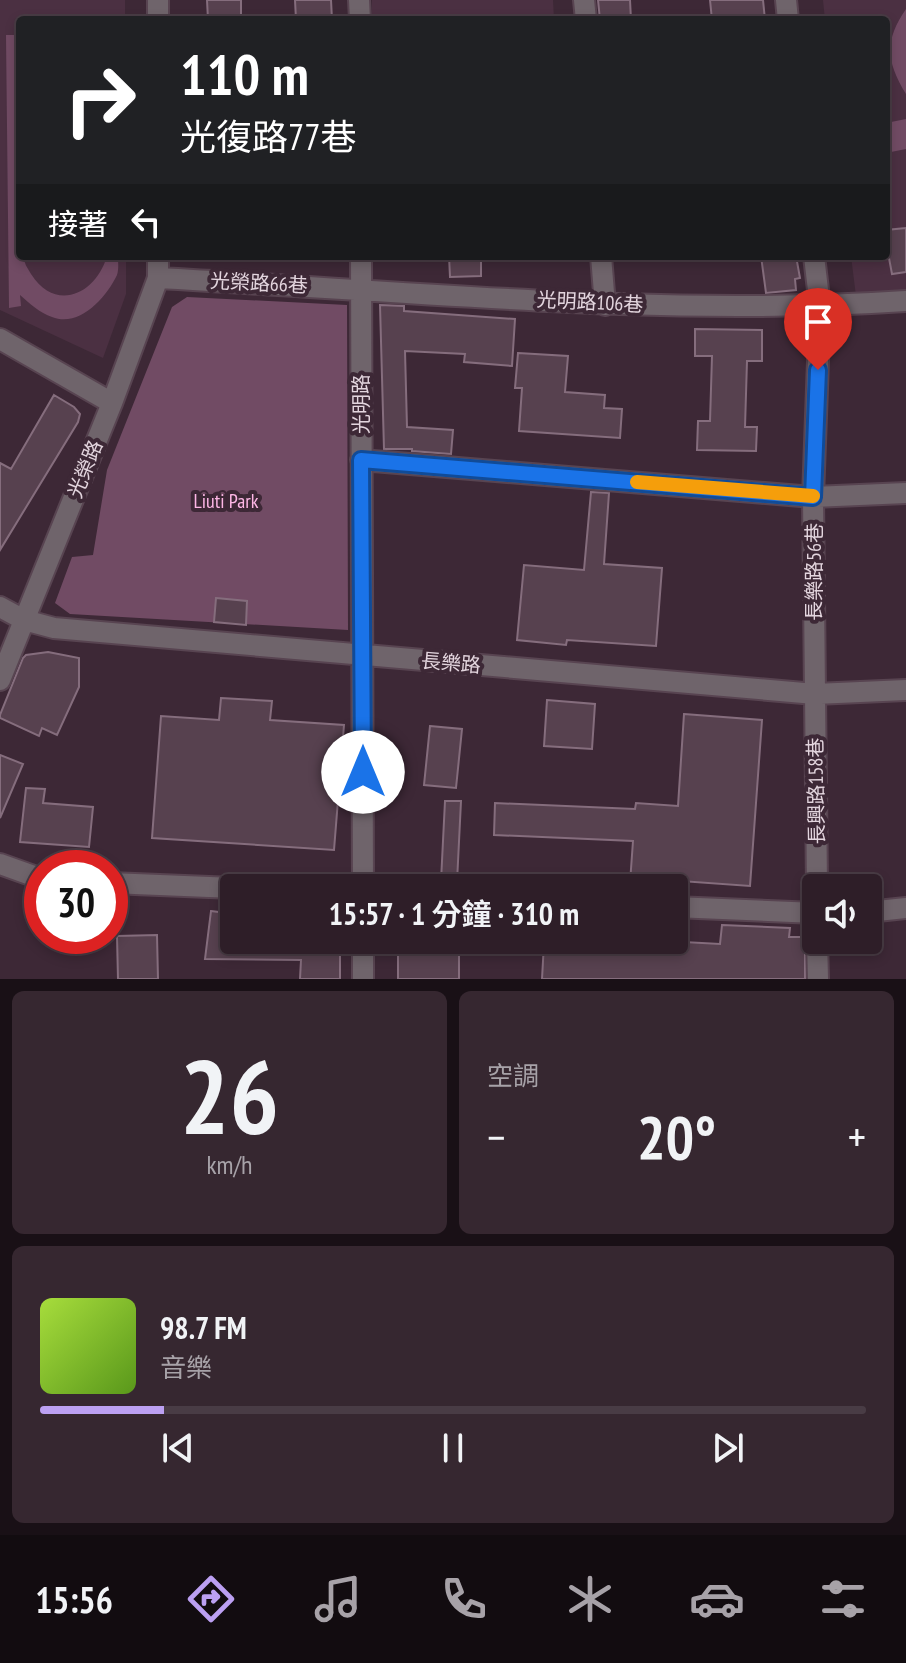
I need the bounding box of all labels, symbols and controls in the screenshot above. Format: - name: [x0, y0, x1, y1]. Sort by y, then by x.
- text: 110 m: [180, 38, 309, 110]
- icon: right: [48, 48, 152, 152]
- text: 光復路77巷: [180, 113, 356, 160]
- icon: left: [124, 200, 168, 244]
- text: 接著: [48, 204, 108, 243]
- street label: 光榮路66巷: [209, 267, 309, 299]
- street label: 光明路106巷: [536, 286, 644, 318]
- pin: [784, 288, 852, 370]
- icon: arrive: [796, 300, 840, 344]
- street label: 光明路: [348, 374, 374, 434]
- street label: 光榮路: [62, 436, 108, 502]
- park label: Liuti Park: [193, 488, 259, 514]
- street label: 長樂路56巷: [801, 523, 827, 621]
- street label: 長樂路: [420, 647, 482, 679]
- position arrow: [321, 730, 405, 814]
- street label: 長興路158巷: [802, 737, 830, 845]
- speed limit sign: 30: [24, 850, 128, 954]
- map controls: [802, 874, 882, 954]
- button: sound: [802, 874, 882, 954]
- text: 15:57 · 1 分鐘 · 310 m: [329, 894, 579, 933]
- text: 26: [180, 1028, 279, 1163]
- text: 空調: [487, 1059, 539, 1092]
- text: 20°: [637, 1098, 716, 1176]
- text: −: [487, 1108, 505, 1165]
- text: +: [848, 1108, 866, 1165]
- text: km/h: [206, 1148, 253, 1181]
- text: 98.7 FM: [160, 1308, 247, 1347]
- text: 音樂: [160, 1351, 212, 1384]
- icon: previous: [156, 1426, 200, 1470]
- icon: pause: [431, 1426, 475, 1470]
- icon: next: [706, 1426, 750, 1470]
- icon: directions: [183, 1571, 239, 1627]
- icon: music: [310, 1571, 366, 1627]
- icon: phone: [436, 1571, 492, 1627]
- icon: climate: [562, 1571, 618, 1627]
- icon: car: [689, 1571, 745, 1627]
- icon: filters: [815, 1571, 871, 1627]
- text: 15:56: [35, 1576, 113, 1623]

